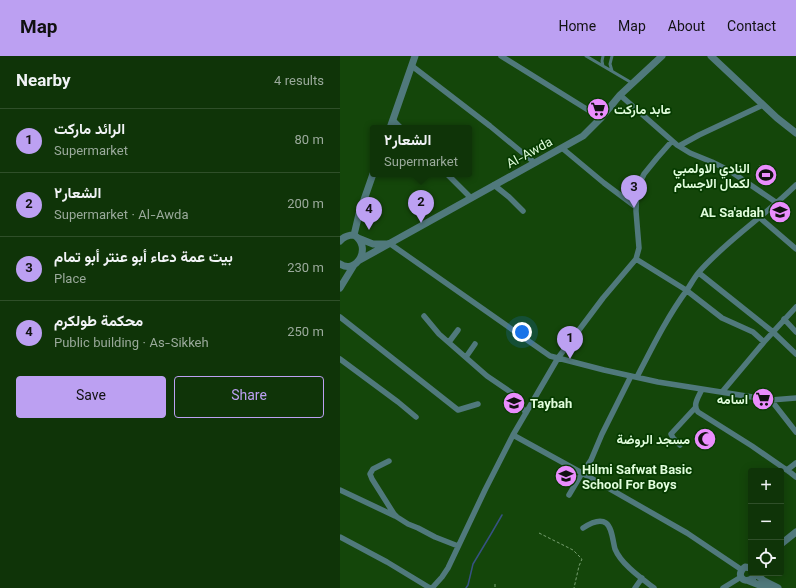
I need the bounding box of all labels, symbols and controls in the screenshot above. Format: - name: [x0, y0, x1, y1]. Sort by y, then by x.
- text: Map: [20, 14, 58, 43]
- text: Home: [558, 17, 596, 39]
- text: Map: [618, 17, 646, 39]
- text: About: [668, 17, 705, 39]
- text: Contact: [727, 17, 776, 39]
- text: Nearby: [16, 69, 71, 95]
- text: 4 results: [274, 72, 324, 92]
- supermarket icon: عابد ماركت: [585, 96, 611, 122]
- place label: عابد ماركت: [614, 101, 671, 121]
- text: الرائد ماركت: [54, 119, 125, 142]
- popup: [370, 125, 472, 177]
- text: الشعار٢: [384, 130, 431, 153]
- text: 1: [25, 131, 33, 151]
- text: 80 m: [294, 131, 324, 151]
- street label: Al-Awda: [503, 133, 557, 175]
- text: Supermarket: [54, 142, 128, 162]
- text: Supermarket: [384, 153, 458, 173]
- place label: النادي الاولمبي لكمال الاجسام: [673, 160, 750, 195]
- sports icon: النادي الاولمبي لكمال الاجسام: [753, 162, 779, 188]
- pin: 3: [621, 175, 647, 208]
- text: الشعار٢: [54, 183, 101, 206]
- pin: 2: [408, 190, 434, 223]
- text: 2: [25, 195, 33, 215]
- text: 200 m: [287, 195, 324, 215]
- pin: 4: [356, 197, 382, 230]
- school or university icon: AL Sa'adah: [767, 199, 793, 225]
- place label: AL Sa'adah: [700, 204, 764, 224]
- text: Supermarket · Al-Awda: [54, 206, 189, 226]
- text: بيت عمة دعاء أبو عنتر أبو تمام: [54, 247, 233, 270]
- text: 3: [25, 259, 33, 279]
- text: 230 m: [287, 259, 324, 279]
- text: Place: [54, 270, 86, 290]
- text: محكمة طولكرم: [54, 311, 143, 334]
- your location: [512, 322, 532, 342]
- text: 4: [25, 323, 33, 343]
- text: 250 m: [287, 323, 324, 343]
- pin: 1: [557, 326, 583, 359]
- text: Public building · As-Sikkeh: [54, 334, 209, 354]
- button: Save: [16, 376, 166, 418]
- button: Share: [174, 376, 324, 418]
- supermarket icon: اسامه: [750, 386, 776, 412]
- school or university icon: Taybah: [501, 390, 527, 416]
- place label: اسامه: [717, 391, 748, 411]
- place label: Taybah: [530, 395, 572, 415]
- mosque icon: مسجد الروضة: [692, 426, 718, 452]
- place label: مسجد الروضة: [617, 431, 690, 451]
- place label: Hilmi Safwat Basic School For Boys: [582, 461, 692, 496]
- school or university icon: Hilmi Safwat Basic School For Boys: [553, 463, 579, 489]
- map controls: [748, 468, 784, 576]
- button: +: [748, 468, 784, 504]
- button: −: [748, 504, 784, 540]
- button: locate: [748, 540, 784, 576]

